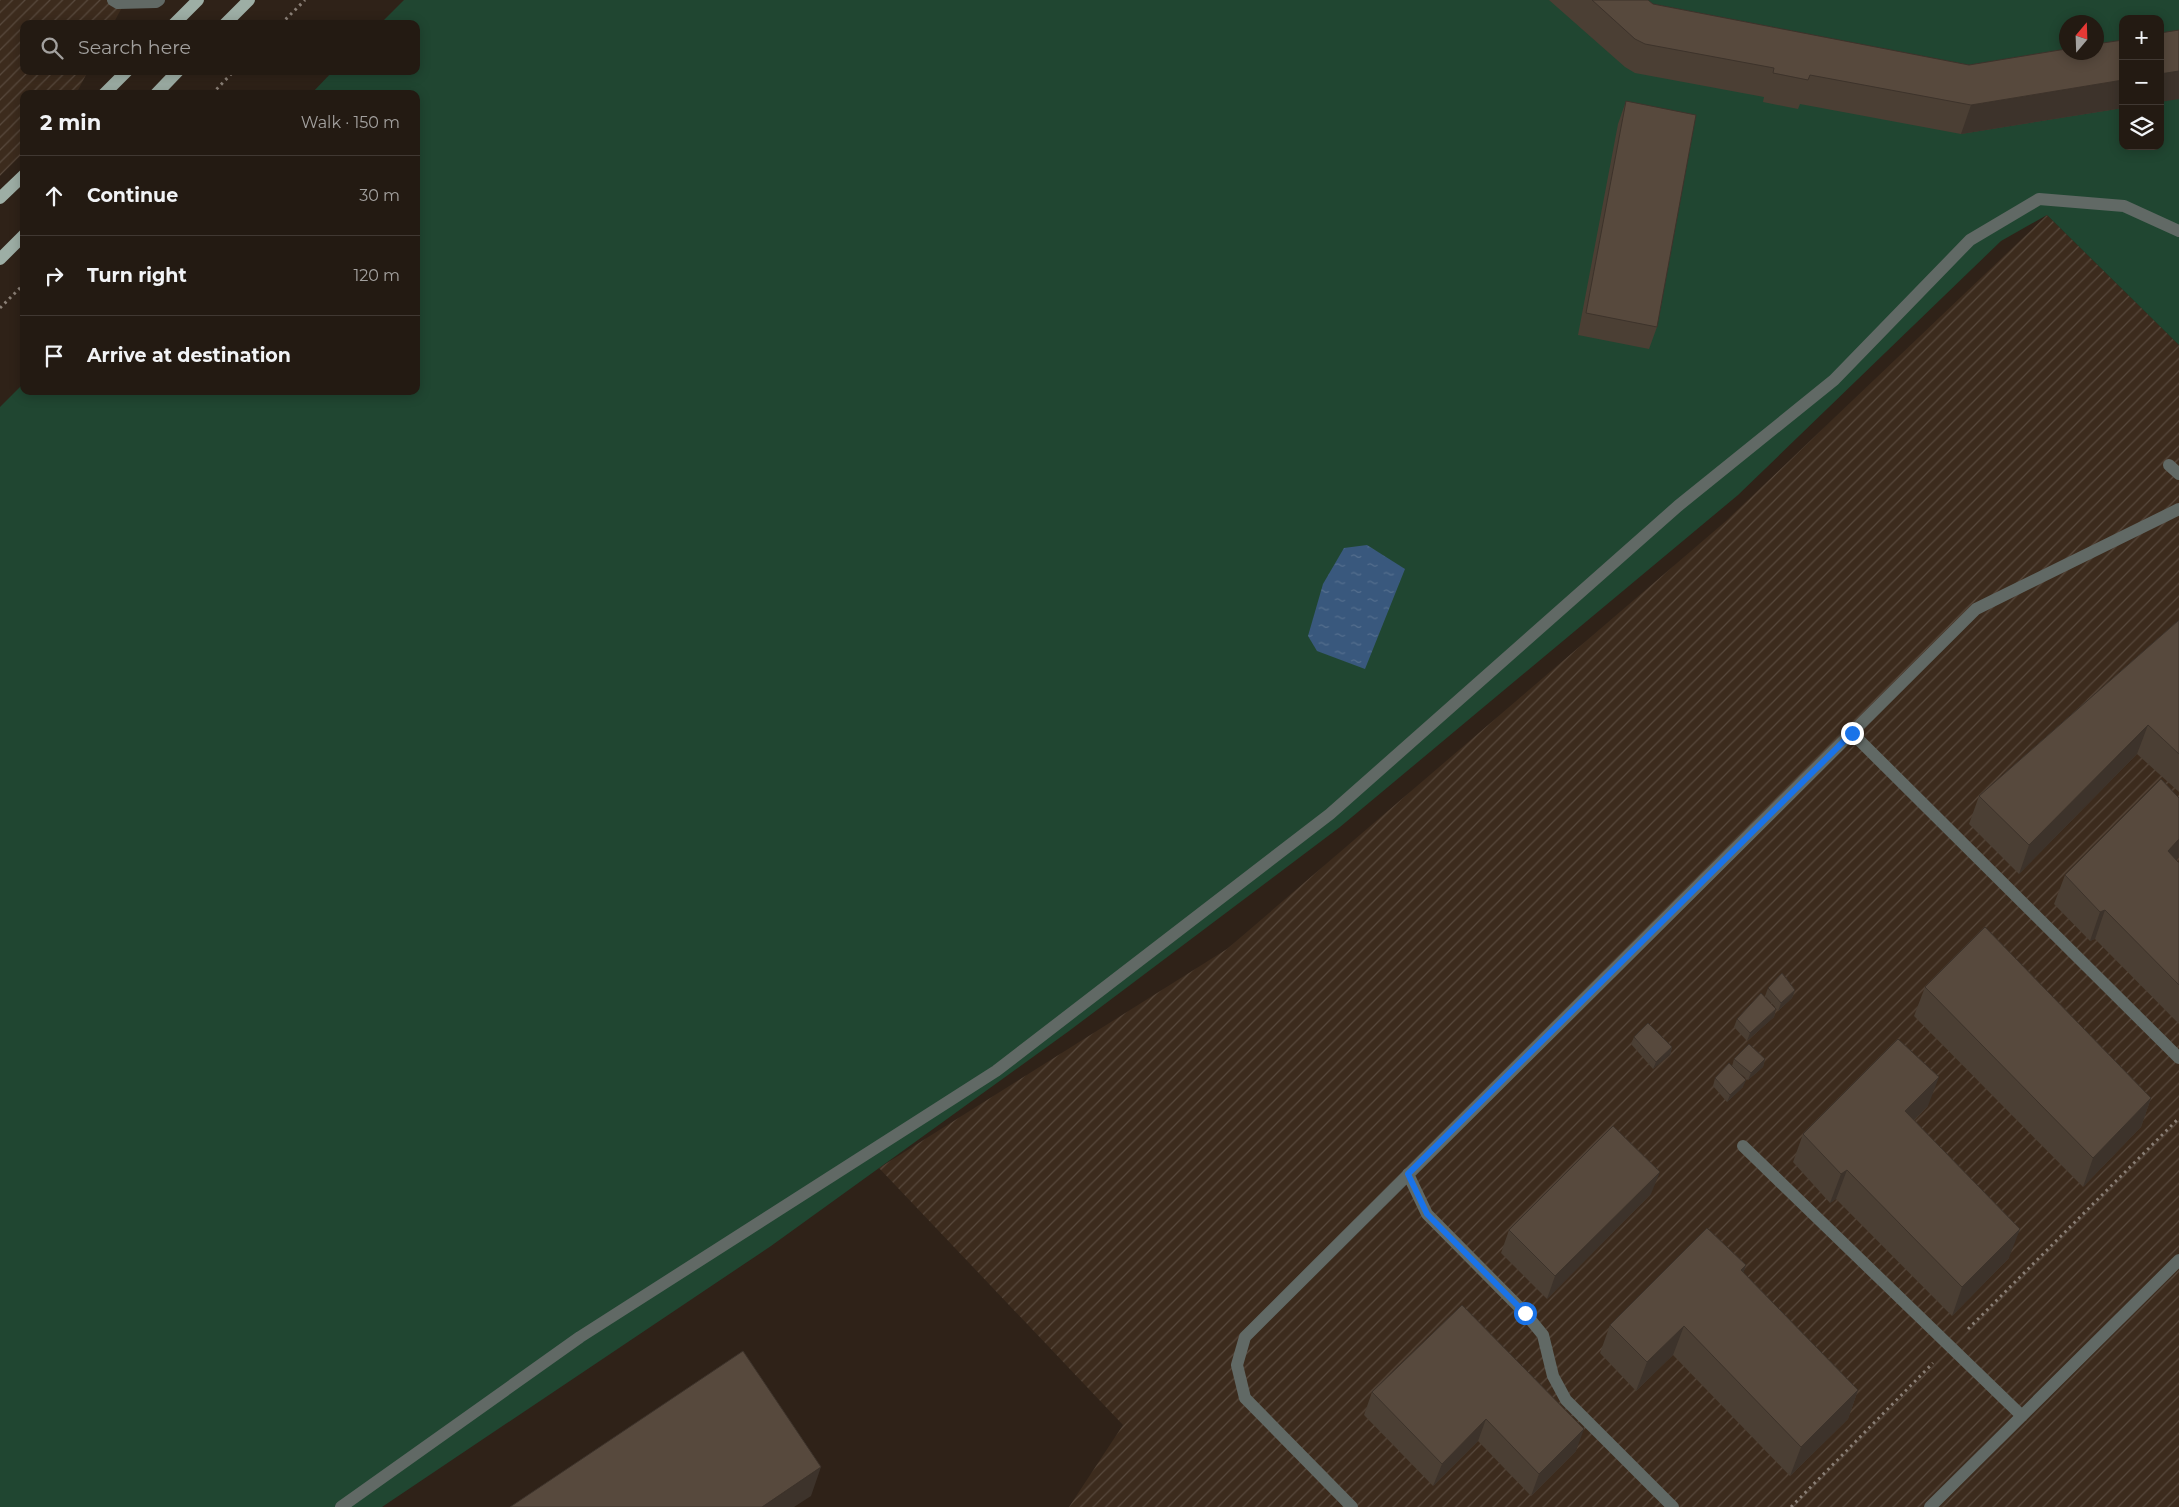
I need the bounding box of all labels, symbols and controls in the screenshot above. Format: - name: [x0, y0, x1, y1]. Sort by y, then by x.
- north arrow: [2059, 15, 2104, 60]
- map controls: [2119, 15, 2164, 150]
- button: +: [2119, 15, 2164, 60]
- search box: [20, 20, 420, 75]
- icon: search: [38, 34, 66, 62]
- text: Search here: [78, 36, 191, 59]
- button: −: [2119, 60, 2164, 105]
- button: layers: [2119, 105, 2164, 150]
- text: 2 min: [40, 110, 101, 135]
- text: Walk · 150 m: [301, 113, 400, 132]
- icon: ahead: [40, 182, 68, 210]
- text: Continue: [87, 184, 178, 207]
- text: 30 m: [359, 186, 400, 205]
- icon: right: [40, 262, 68, 290]
- text: Turn right: [87, 264, 187, 287]
- text: 120 m: [353, 266, 400, 285]
- icon: arrive: [40, 342, 68, 370]
- text: Arrive at destination: [87, 344, 291, 367]
- route end: [1841, 722, 1864, 745]
- route start: [1514, 1302, 1537, 1325]

